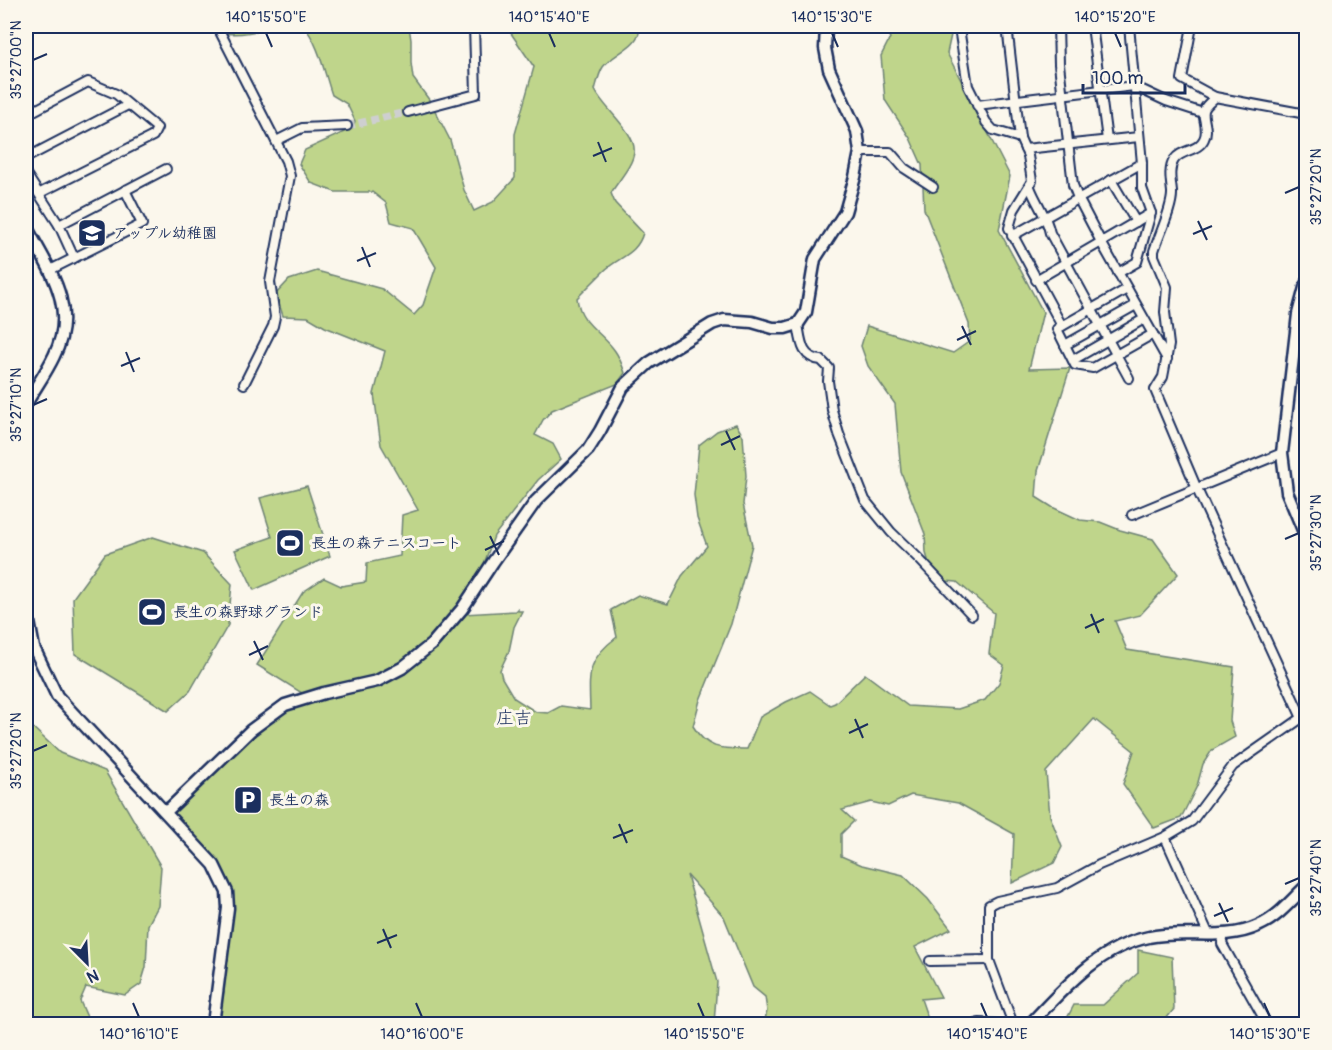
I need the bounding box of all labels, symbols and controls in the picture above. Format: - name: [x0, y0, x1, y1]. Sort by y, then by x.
- text: 140°15'50"E: [226, 8, 306, 27]
- text: 140°15'40"E: [508, 8, 590, 27]
- text: 140°15'30"E: [792, 8, 873, 27]
- text: 140°15'20"E: [1075, 8, 1156, 27]
- text: 35°27'00"N: [7, 20, 26, 100]
- scale bar: [1083, 57, 1185, 95]
- text: 100 m: [1092, 67, 1144, 90]
- text: 35°27'20"N: [1307, 148, 1326, 226]
- school or university icon: アップル幼稚園: [76, 217, 108, 249]
- place label: アップル幼稚園: [113, 224, 217, 243]
- text: 35°27'10"N: [7, 368, 26, 442]
- text: 35°27'30"N: [1307, 494, 1326, 572]
- sports icon: 長生の森テニスコート: [274, 527, 306, 559]
- place label: 長生の森テニスコート: [311, 534, 461, 553]
- sports icon: 長生の森野球グランド: [136, 596, 168, 628]
- place label: 長生の森野球グランド: [173, 603, 323, 622]
- district label: 庄吉: [496, 707, 532, 730]
- text: 35°27'20"N: [7, 712, 26, 790]
- parking icon: 長生の森: [232, 784, 264, 816]
- place label: 長生の森: [269, 791, 329, 810]
- text: 35°27'40"N: [1307, 839, 1326, 917]
- north arrow: [57, 933, 117, 993]
- text: N: [84, 964, 102, 987]
- text: 140°16'10"E: [100, 1025, 179, 1044]
- text: 140°16'00"E: [380, 1025, 464, 1044]
- text: 140°15'50"E: [664, 1025, 744, 1044]
- text: 140°15'40"E: [946, 1025, 1028, 1044]
- text: 140°15'30"E: [1230, 1025, 1311, 1044]

